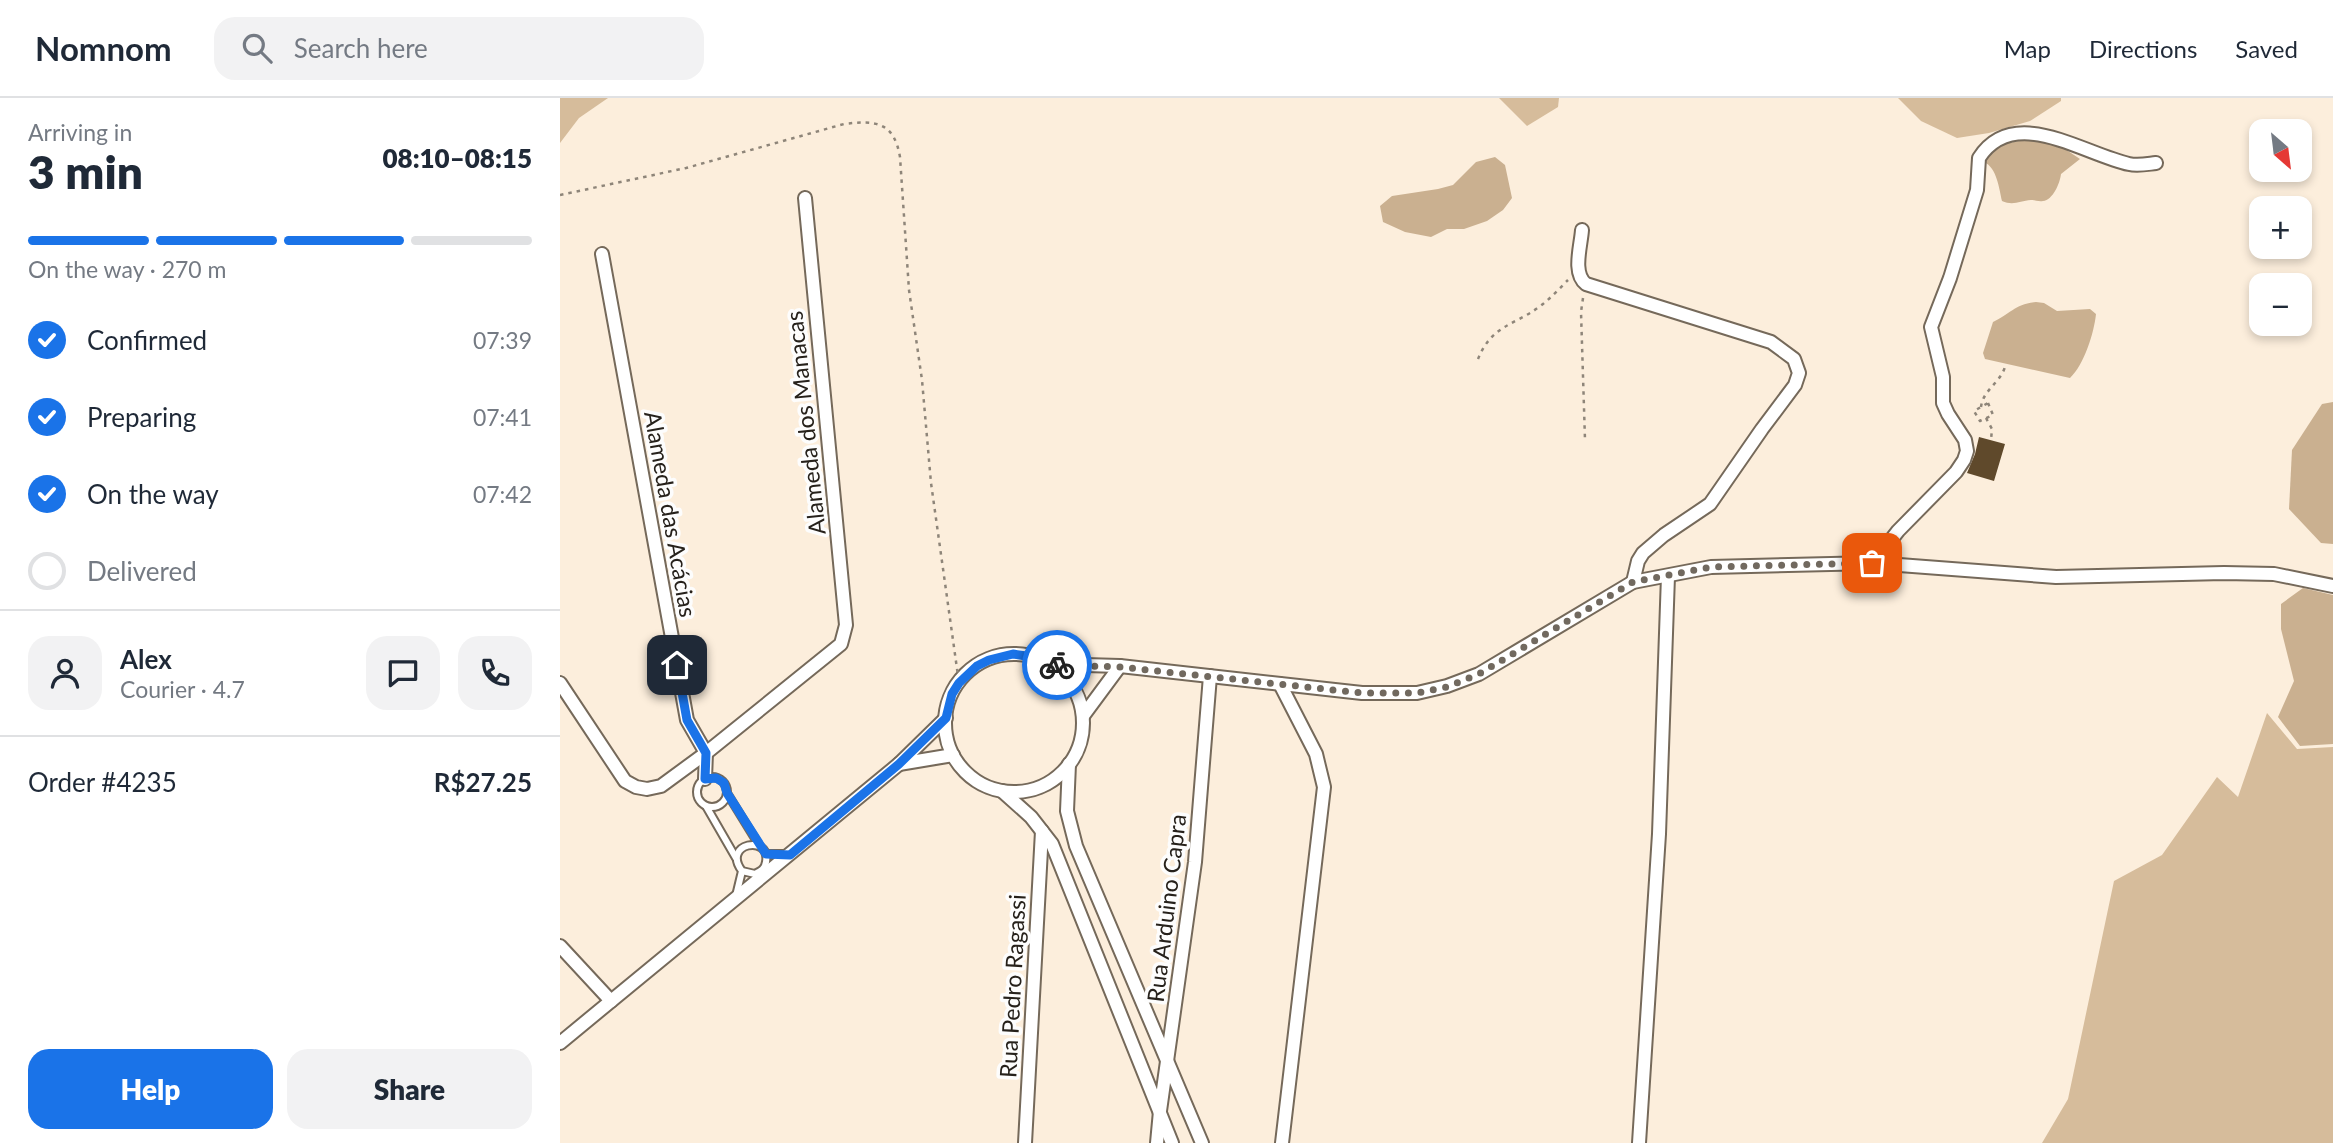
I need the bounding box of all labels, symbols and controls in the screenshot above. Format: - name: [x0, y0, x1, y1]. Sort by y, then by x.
- search box: [214, 17, 704, 80]
- text: Nomnom: [35, 28, 172, 68]
- icon: search: [238, 29, 276, 67]
- text: Search here: [294, 32, 428, 64]
- text: Map: [2004, 34, 2051, 63]
- text: Directions: [2089, 34, 2197, 63]
- text: Saved: [2235, 34, 2298, 63]
- text: Arriving in: [28, 118, 132, 146]
- north arrow: [2249, 119, 2312, 182]
- map controls: [2249, 119, 2312, 336]
- text: 08:10–08:15: [382, 142, 532, 174]
- text: 3 min: [28, 144, 143, 199]
- button: +: [2249, 196, 2312, 259]
- text: On the way · 270 m: [28, 255, 227, 283]
- button: −: [2249, 273, 2312, 336]
- street label: Alameda dos Manacas: [779, 310, 831, 536]
- icon: check: [28, 321, 66, 359]
- text: Confirmed: [87, 324, 207, 356]
- text: 07:39: [473, 326, 532, 354]
- icon: check: [28, 398, 66, 436]
- text: Preparing: [87, 401, 196, 433]
- text: 07:41: [473, 403, 532, 431]
- street label: Alameda das Acácias: [639, 409, 703, 619]
- icon: check: [28, 475, 66, 513]
- text: On the way: [87, 478, 219, 510]
- text: 07:42: [473, 480, 532, 508]
- pin: [1842, 533, 1902, 593]
- icon: bag: [1853, 544, 1891, 582]
- text: Delivered: [87, 555, 197, 587]
- courier: [1022, 630, 1092, 700]
- pin: [647, 635, 707, 695]
- button: person: [28, 636, 102, 710]
- button: chat: [366, 636, 440, 710]
- button: phone: [458, 636, 532, 710]
- text: Alex: [120, 643, 172, 675]
- icon: home: [658, 646, 696, 684]
- icon: bike: [1038, 646, 1076, 684]
- text: Courier · 4.7: [120, 675, 245, 703]
- text: Order #4235: [28, 766, 177, 798]
- text: R$27.25: [434, 766, 532, 798]
- street label: Rua Arduino Capra: [1141, 812, 1191, 1004]
- street label: Rua Pedro Ragassi: [993, 894, 1031, 1078]
- button: Help: [28, 1049, 273, 1129]
- button: Share: [287, 1049, 532, 1129]

